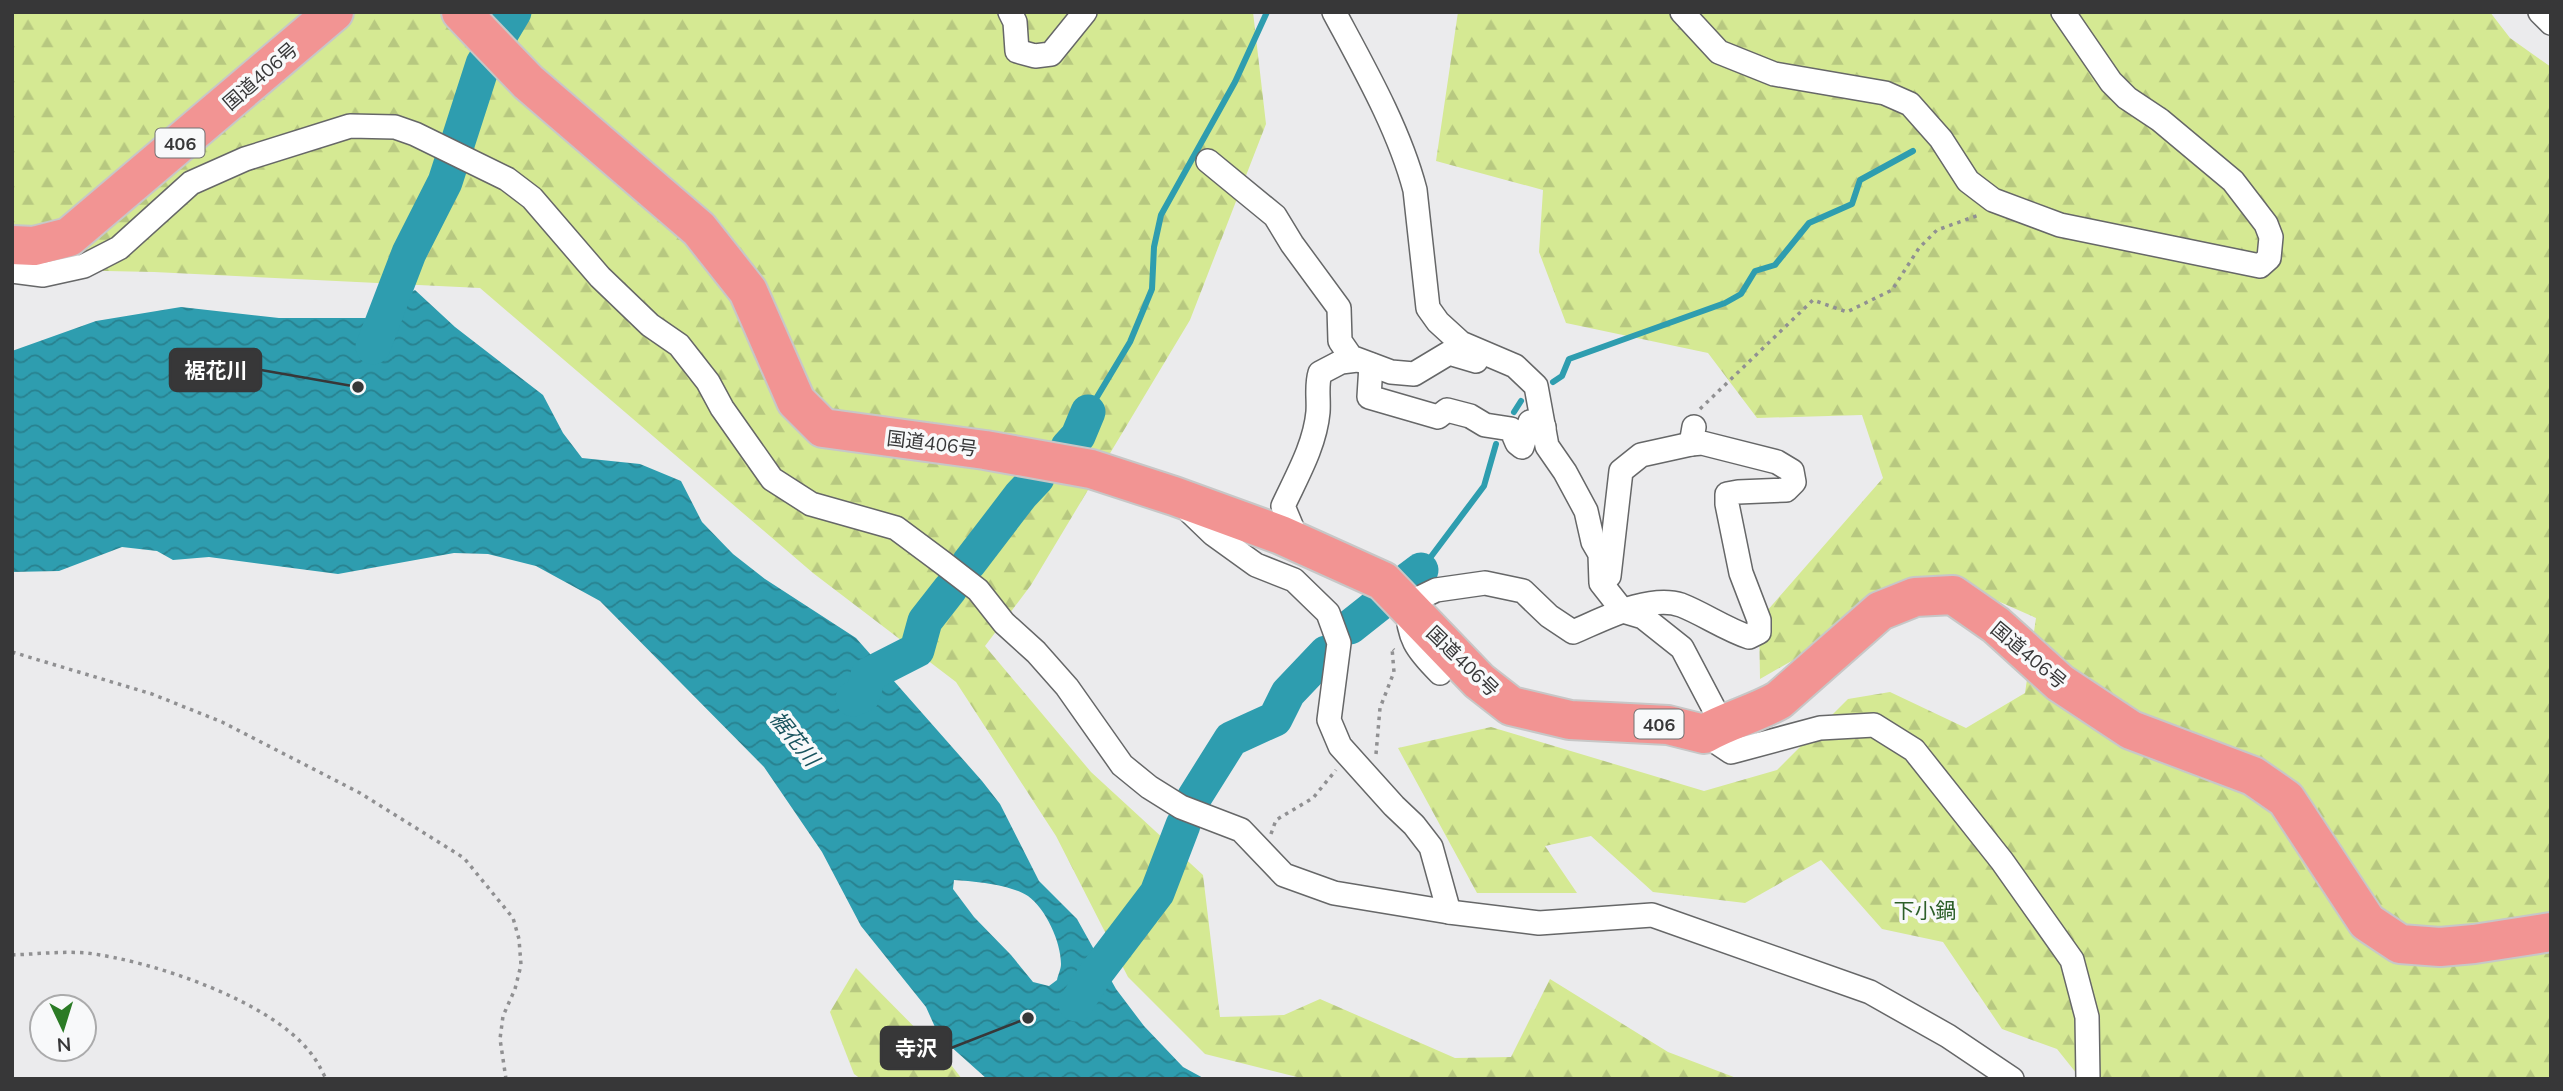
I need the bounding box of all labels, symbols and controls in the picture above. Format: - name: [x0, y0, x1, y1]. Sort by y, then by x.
- street label: 国道406号: [218, 37, 302, 115]
- road number: 406: [156, 128, 204, 158]
- callout: 裾花川: [170, 349, 261, 391]
- text: 裾花川: [185, 357, 248, 383]
- street label: 国道406号: [885, 426, 979, 460]
- street label: 国道406号: [1986, 616, 2072, 694]
- street label: 国道406号: [1422, 621, 1504, 701]
- water label: 裾花川: [765, 705, 826, 772]
- road number: 406: [1634, 710, 1684, 738]
- district label: 下小鍋: [1894, 897, 1957, 923]
- north arrow: [28, 993, 98, 1063]
- callout: 寺沢: [881, 1027, 951, 1069]
- text: N: [56, 1032, 72, 1057]
- text: 寺沢: [895, 1035, 937, 1061]

